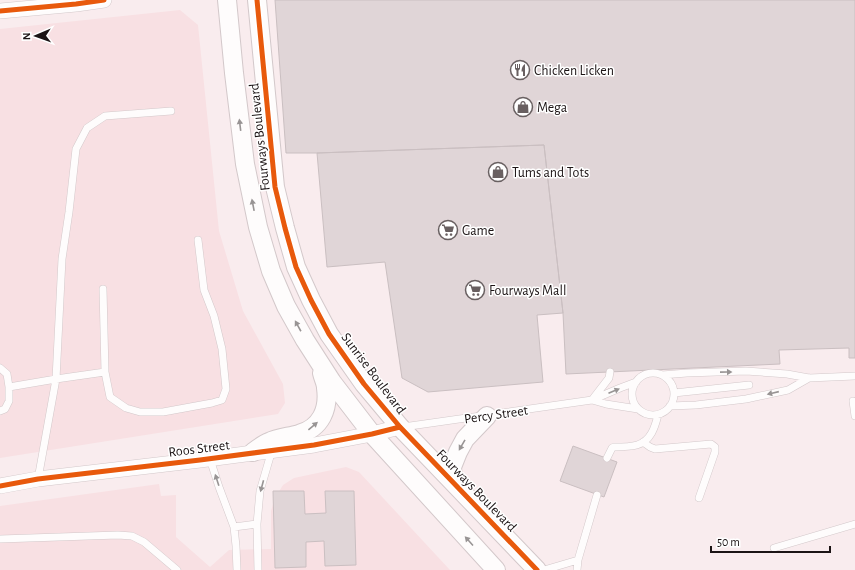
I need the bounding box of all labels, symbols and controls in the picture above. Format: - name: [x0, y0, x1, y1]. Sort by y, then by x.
- north arrow: [16, 16, 56, 56]
- text: N: [21, 32, 32, 40]
- restaurant icon: Chicken Licken: [509, 59, 531, 81]
- place label: Chicken Licken: [534, 64, 614, 78]
- street label: Fourways Boulevard: [247, 82, 273, 191]
- shop icon: Mega: [512, 96, 534, 118]
- place label: Mega: [537, 101, 568, 115]
- one-way arrow: [237, 119, 243, 131]
- shop icon: Tums and Tots: [487, 161, 509, 183]
- place label: Tums and Tots: [512, 166, 589, 180]
- one-way arrow: [250, 199, 256, 211]
- supermarket icon: Game: [437, 219, 459, 241]
- place label: Game: [462, 224, 494, 238]
- supermarket icon: Fourways Mall: [464, 279, 486, 301]
- place label: Fourways Mall: [489, 284, 566, 298]
- one-way arrow: [294, 320, 301, 332]
- street label: Sunrise Boulevard: [338, 330, 408, 417]
- one-way arrow: [720, 369, 733, 375]
- one-way arrow: [608, 387, 620, 393]
- one-way arrow: [767, 390, 779, 396]
- street label: Percy Street: [463, 404, 529, 426]
- one-way arrow: [308, 421, 319, 430]
- street label: Roos Street: [168, 438, 231, 460]
- one-way arrow: [458, 439, 465, 451]
- street label: Fourways Boulevard: [434, 447, 519, 534]
- one-way arrow: [214, 474, 220, 486]
- one-way arrow: [259, 481, 265, 493]
- scale bar: [711, 528, 830, 554]
- one-way arrow: [465, 536, 474, 546]
- text: 50 m: [717, 536, 740, 548]

